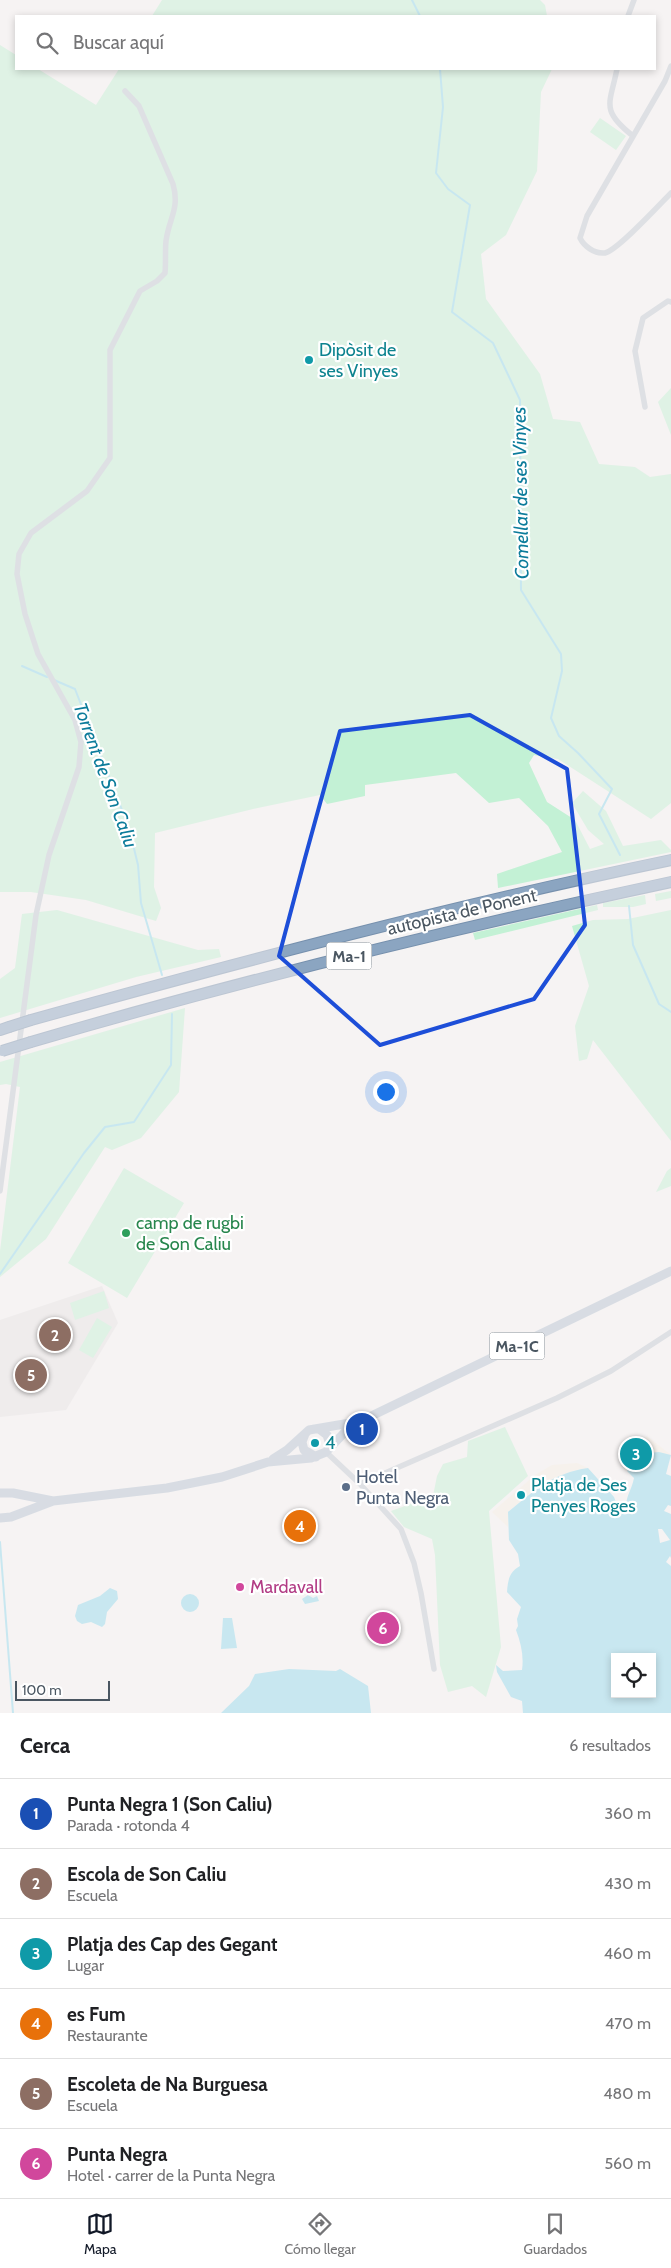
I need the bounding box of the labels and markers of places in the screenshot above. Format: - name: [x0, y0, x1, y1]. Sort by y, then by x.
- place label: Dipòsit de ses Vinyes: [319, 339, 398, 382]
- marker: Dipòsit de ses Vinyes: [303, 354, 315, 366]
- place label: camp de rugbi de Son Caliu: [136, 1212, 244, 1255]
- marker: camp de rugbi de Son Caliu: [120, 1227, 132, 1239]
- pin: 2: [39, 1316, 71, 1354]
- pin: 5: [15, 1356, 47, 1394]
- pin: 1: [346, 1410, 378, 1448]
- place label: 4: [325, 1432, 335, 1454]
- pin: 3: [620, 1435, 652, 1473]
- marker: 4: [309, 1437, 321, 1449]
- place label: Hotel Punta Negra: [356, 1466, 449, 1509]
- place label: Platja de Ses Penyes Roges: [531, 1474, 636, 1517]
- marker: Hotel Punta Negra: [340, 1481, 352, 1493]
- marker: Platja de Ses Penyes Roges: [515, 1489, 527, 1501]
- pin: 4: [284, 1507, 316, 1545]
- place label: Mardavall: [250, 1576, 324, 1598]
- marker: Mardavall: [234, 1581, 246, 1593]
- pin: 6: [367, 1609, 399, 1647]

